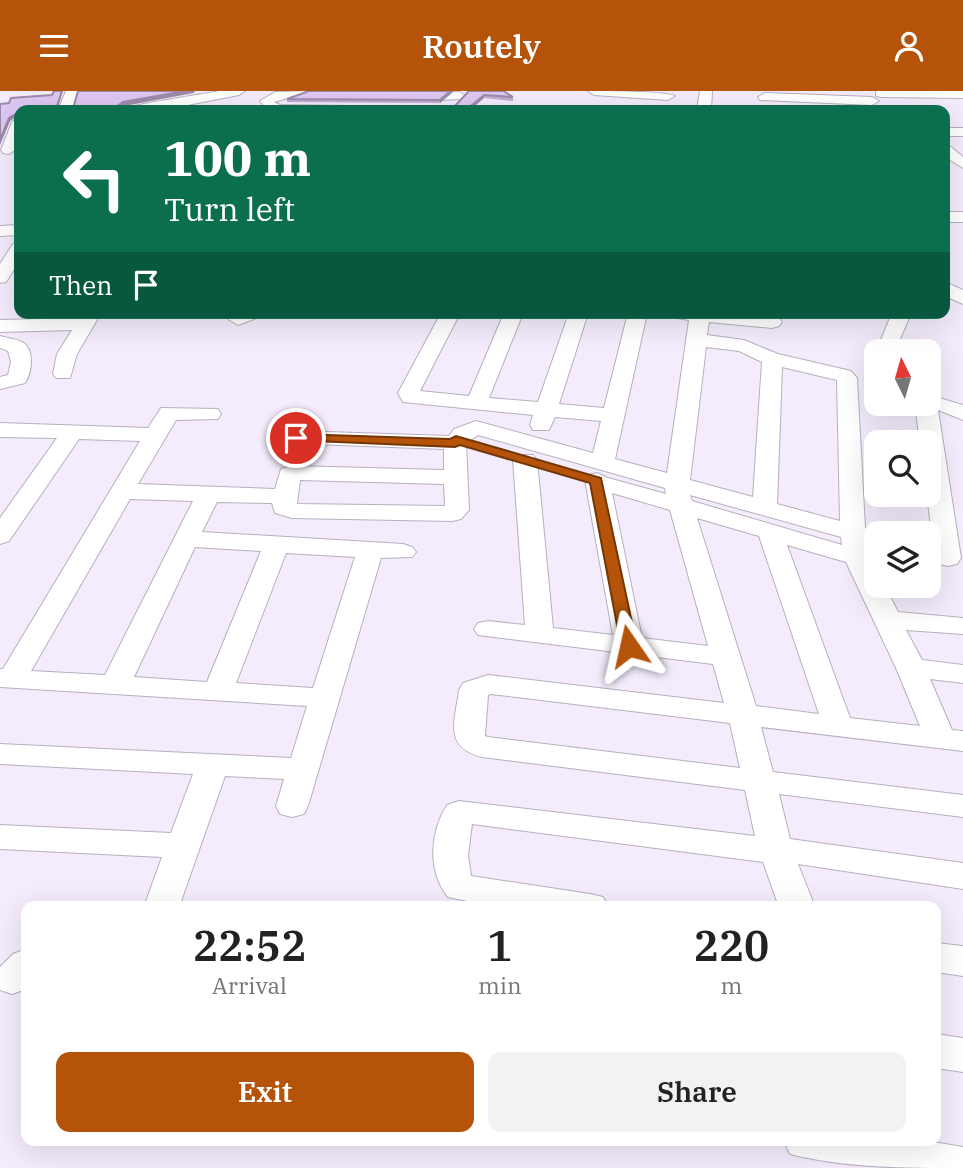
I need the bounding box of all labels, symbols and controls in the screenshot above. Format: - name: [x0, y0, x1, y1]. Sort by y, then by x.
- text: Routely: [422, 25, 541, 67]
- icon: menu: [35, 27, 73, 65]
- icon: person: [890, 27, 928, 65]
- text: 100 m: [164, 126, 311, 189]
- icon: left: [49, 133, 140, 224]
- text: Turn left: [164, 188, 295, 230]
- icon: arrive: [127, 266, 165, 304]
- text: Then: [49, 268, 113, 302]
- north arrow: [864, 339, 942, 417]
- map controls: [864, 339, 941, 598]
- pin: [266, 408, 326, 468]
- icon: arrive: [277, 419, 315, 457]
- button: search: [864, 430, 941, 507]
- button: layers: [864, 521, 941, 598]
- position arrow: [592, 609, 666, 683]
- text: 22:52: [193, 918, 306, 973]
- text: 1: [487, 918, 512, 973]
- text: 220: [694, 918, 769, 973]
- text: Arrival: [212, 970, 287, 1000]
- text: min: [478, 970, 522, 1000]
- text: m: [720, 970, 742, 1000]
- button: Exit: [56, 1052, 474, 1132]
- button: Share: [488, 1052, 906, 1132]

